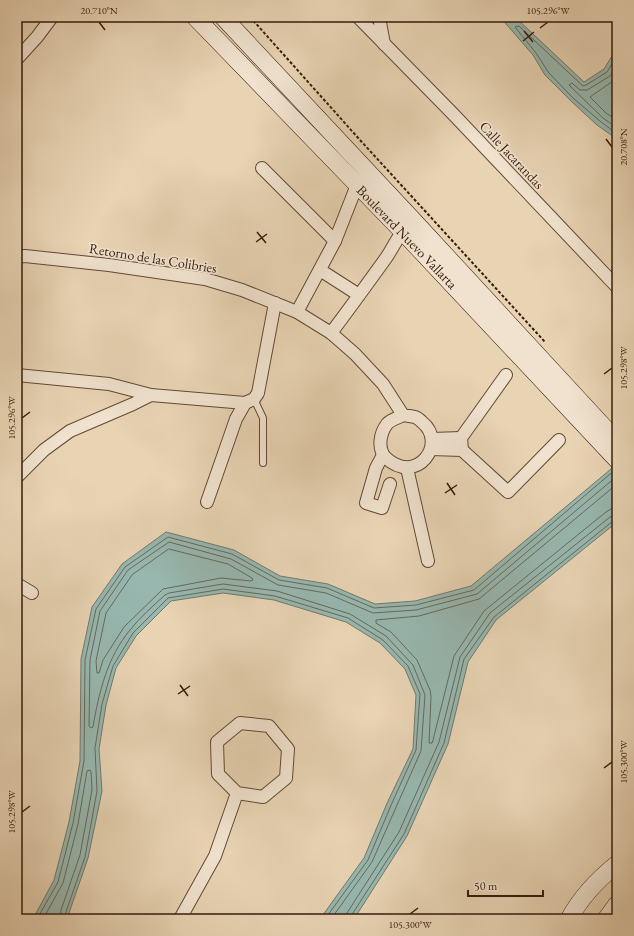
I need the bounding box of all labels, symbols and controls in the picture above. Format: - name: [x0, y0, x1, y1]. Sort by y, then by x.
- text: 20.710°N: [80, 4, 118, 17]
- text: 105.296°W: [526, 4, 570, 17]
- street label: Calle Jacarandas: [476, 117, 548, 193]
- text: 20.708°N: [617, 128, 630, 166]
- street label: Boulevard Nuevo Vallarta: [353, 181, 461, 293]
- street label: Retorno de las Colibries: [88, 239, 219, 277]
- text: 105.298°W: [617, 346, 630, 390]
- text: 105.296°W: [5, 396, 18, 440]
- text: 105.300°W: [617, 740, 630, 784]
- text: 105.298°W: [5, 790, 18, 834]
- scale bar: [468, 872, 543, 898]
- text: 50 m: [474, 878, 498, 894]
- text: 105.300°W: [388, 918, 432, 931]

